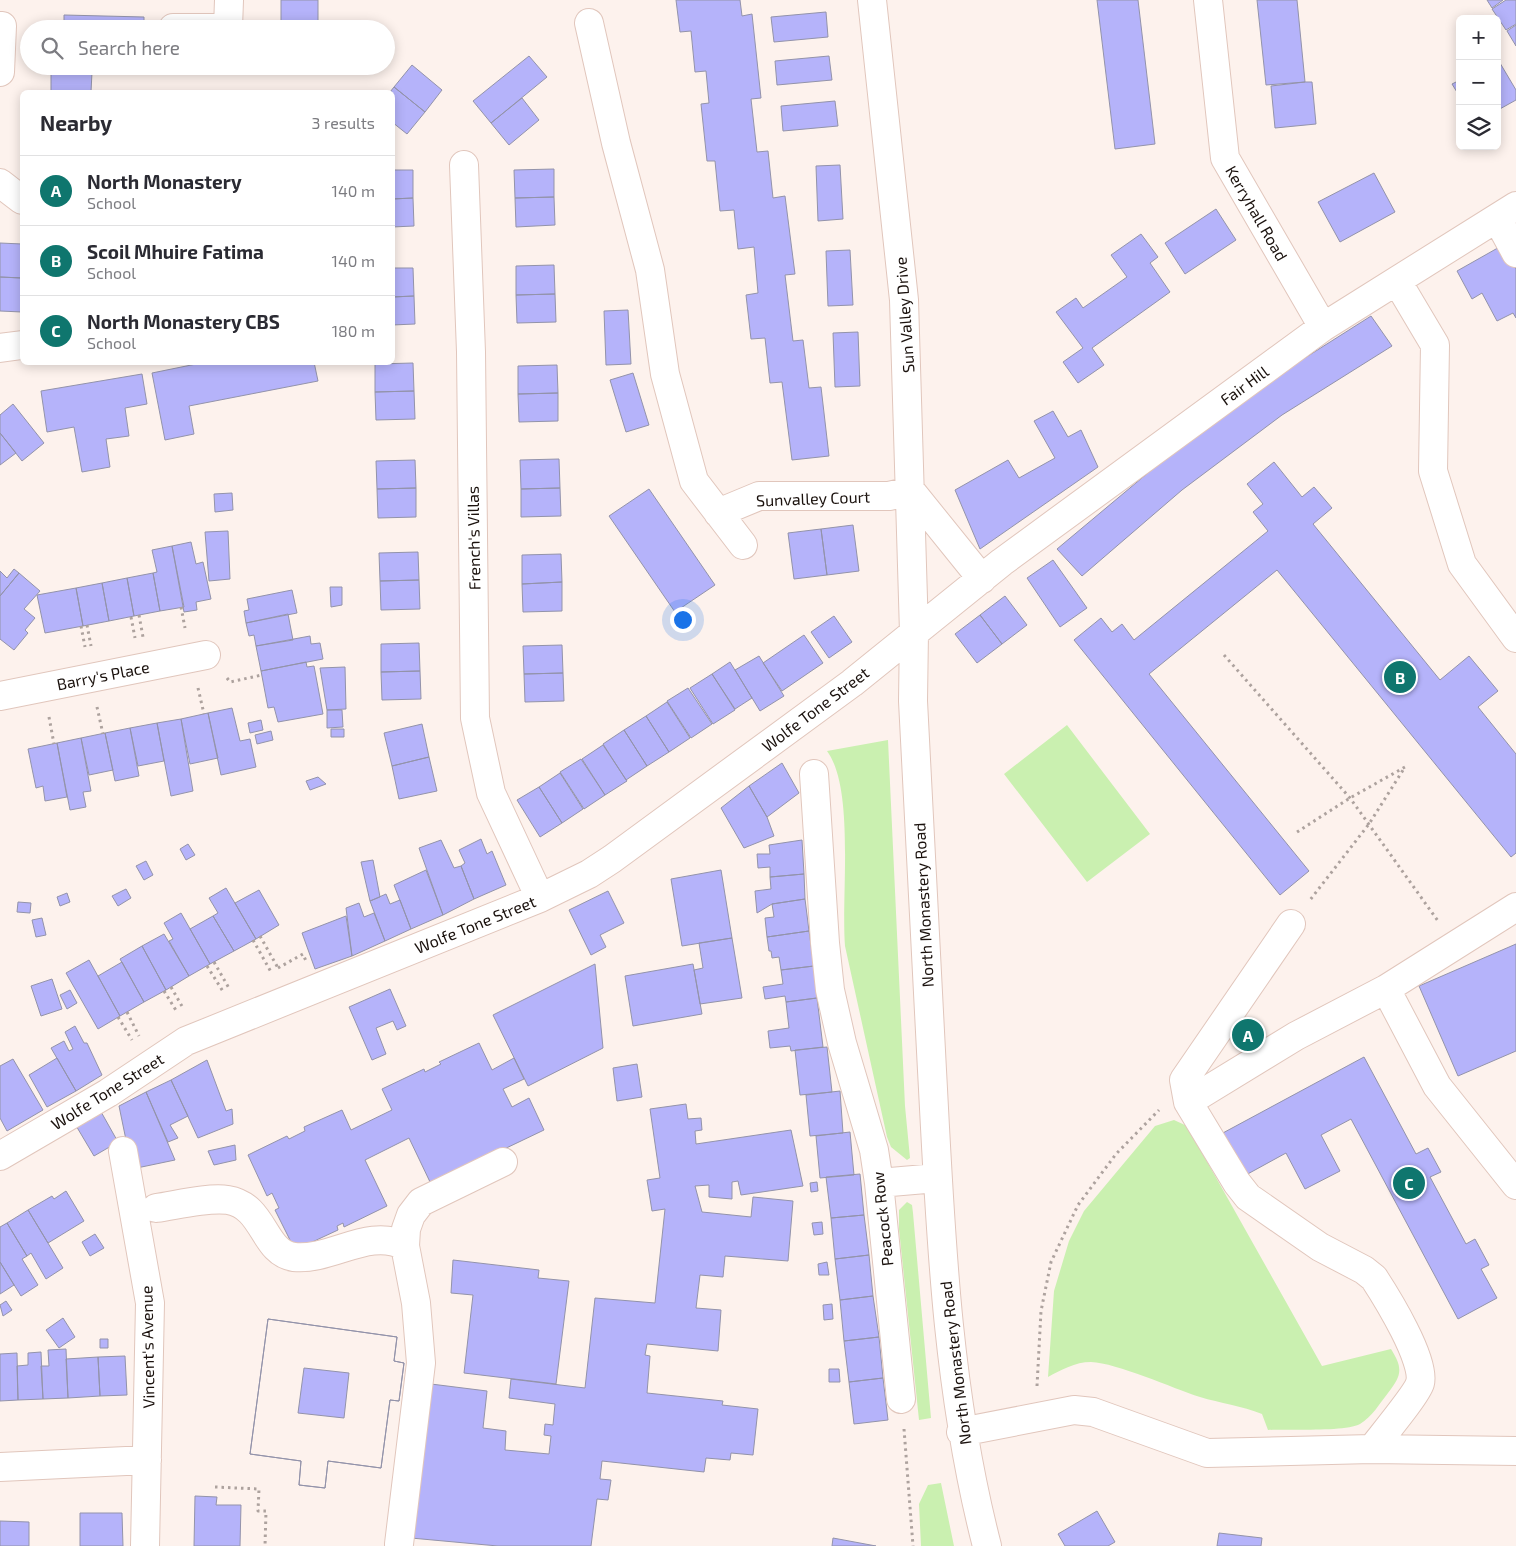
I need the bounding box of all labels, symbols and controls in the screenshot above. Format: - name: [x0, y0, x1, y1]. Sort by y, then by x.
- map controls: [1456, 15, 1501, 150]
- button: +: [1456, 15, 1501, 60]
- search box: [20, 20, 395, 75]
- icon: search: [38, 34, 66, 62]
- text: Search here: [78, 36, 180, 59]
- button: −: [1456, 60, 1501, 105]
- button: layers: [1456, 105, 1501, 150]
- text: Nearby: [40, 110, 112, 135]
- text: 3 results: [312, 113, 375, 132]
- street label: Kerryhall Road: [1222, 162, 1292, 264]
- text: North Monastery: [87, 170, 242, 193]
- text: A: [51, 181, 61, 200]
- text: 140 m: [332, 181, 375, 200]
- text: School: [87, 193, 136, 212]
- text: Scoil Mhuire Fatima: [87, 240, 264, 263]
- text: B: [51, 251, 61, 270]
- text: 140 m: [332, 251, 375, 270]
- street label: Sun Valley Drive: [890, 256, 918, 374]
- text: School: [87, 263, 136, 282]
- text: North Monastery CBS: [87, 310, 280, 333]
- text: C: [51, 321, 61, 340]
- text: 180 m: [332, 321, 375, 340]
- text: School: [87, 333, 136, 352]
- street label: Fair Hill: [1216, 361, 1272, 409]
- street label: French's Villas: [463, 486, 483, 590]
- street label: Sunvalley Court: [756, 487, 870, 509]
- your location: [670, 607, 696, 633]
- street label: Barry's Place: [55, 657, 151, 693]
- pin: B: [1384, 658, 1416, 696]
- street label: Wolfe Tone Street: [758, 663, 872, 755]
- street label: North Monastery Road: [909, 822, 937, 988]
- street label: Wolfe Tone Street: [412, 891, 538, 957]
- pin: A: [1232, 1016, 1264, 1054]
- street label: Wolfe Tone Street: [47, 1049, 167, 1133]
- pin: C: [1393, 1164, 1425, 1202]
- street label: Peacock Row: [868, 1171, 896, 1267]
- street label: North Monastery Road: [936, 1280, 974, 1446]
- street label: Vincent's Avenue: [136, 1285, 158, 1409]

